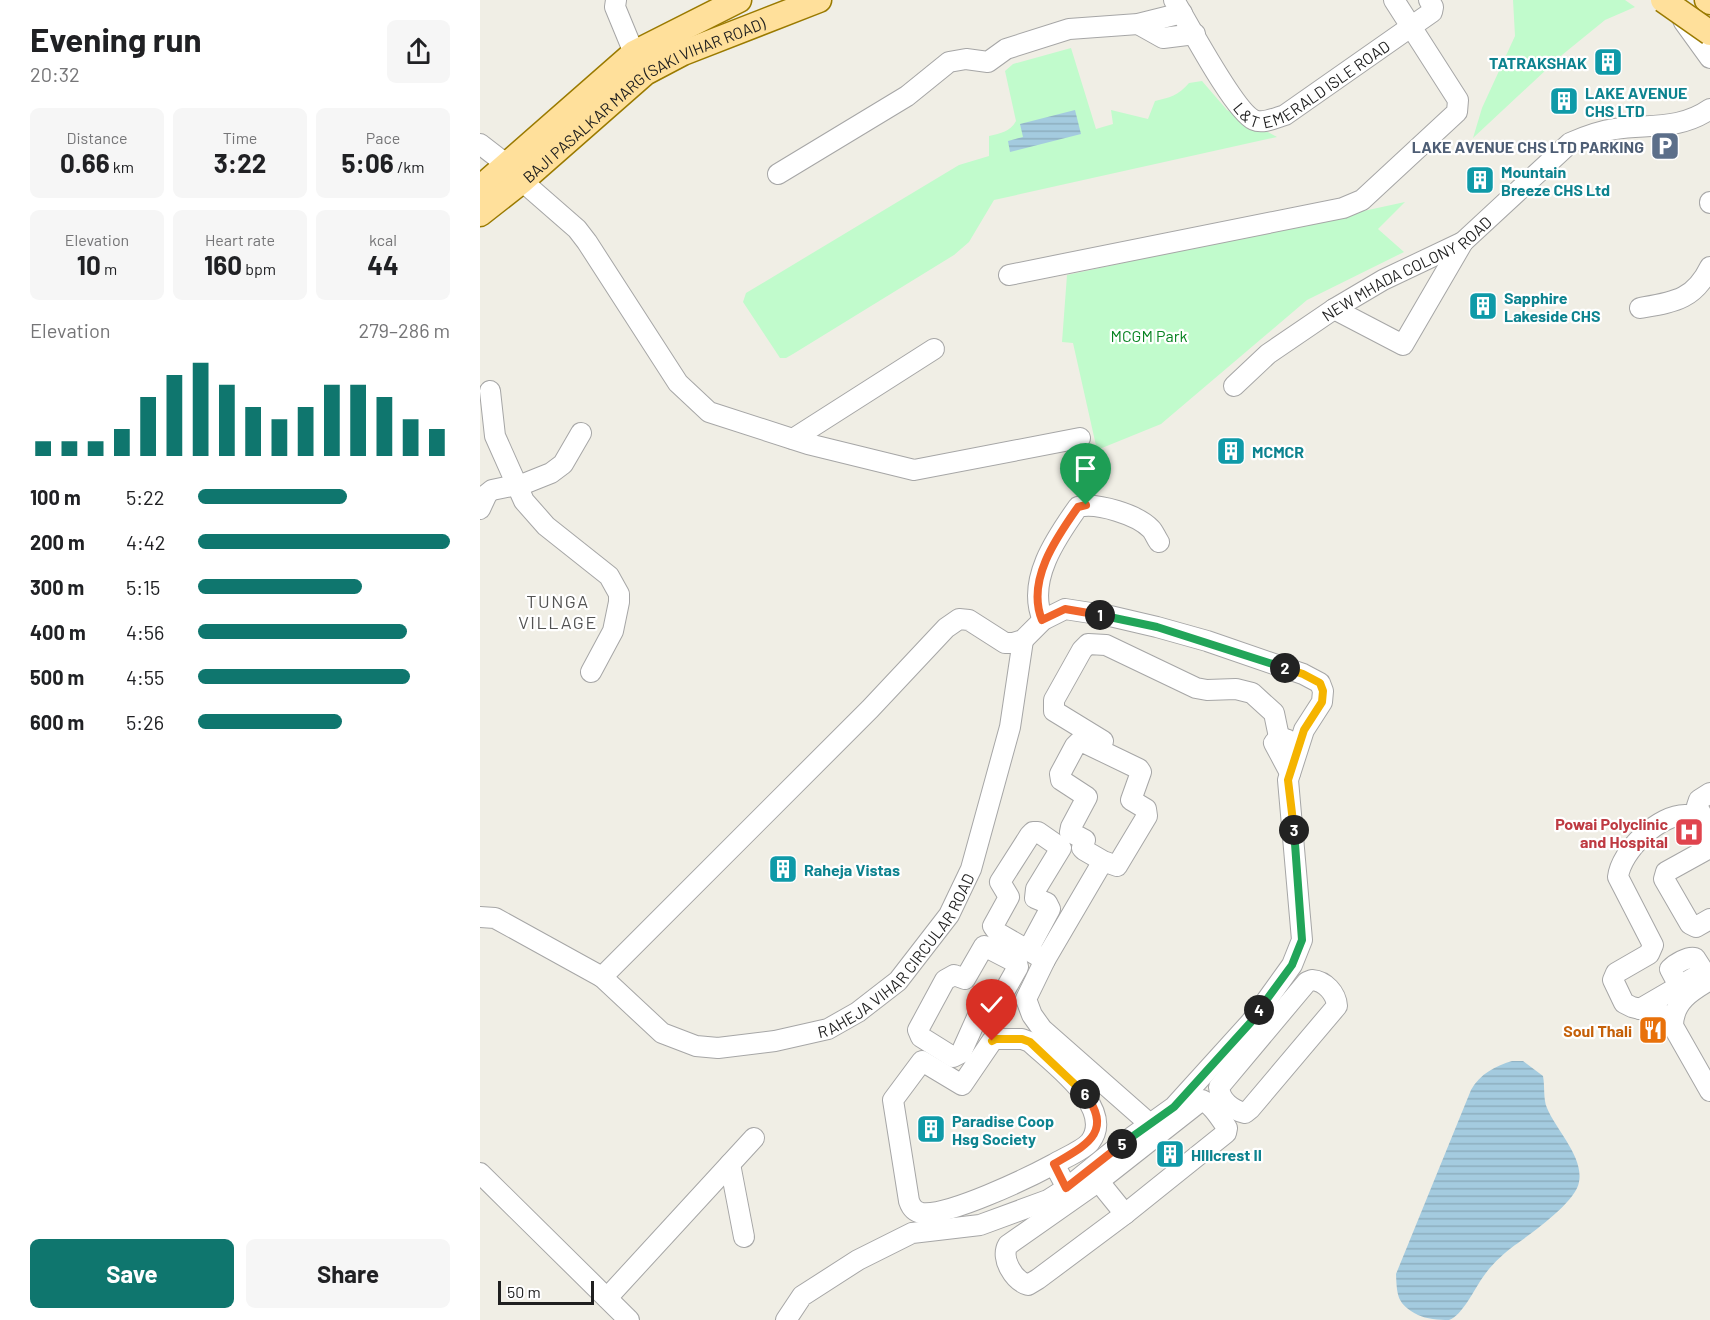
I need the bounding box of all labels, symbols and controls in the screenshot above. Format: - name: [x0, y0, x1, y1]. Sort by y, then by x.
- street label: BAJI PASALKAR MARG (SAKI VIHAR ROAD): [518, 12, 768, 186]
- text: Evening run: [30, 19, 202, 59]
- button: share: [387, 20, 450, 83]
- street label: L&T EMERALD ISLE ROAD: [1230, 36, 1393, 131]
- building icon: TATRAKSHAK: [1592, 46, 1624, 78]
- place label: TATRAKSHAK: [1489, 53, 1587, 72]
- text: 20:32: [30, 62, 80, 86]
- place label: LAKE AVENUE CHS LTD: [1585, 83, 1687, 120]
- building icon: LAKE AVENUE CHS LTD: [1548, 85, 1580, 117]
- text: Distance: [67, 128, 127, 147]
- text: Time: [223, 128, 257, 147]
- text: Pace: [366, 128, 400, 147]
- parking icon: LAKE AVENUE CHS LTD PARKING: [1649, 130, 1681, 162]
- place label: LAKE AVENUE CHS LTD PARKING: [1412, 137, 1644, 156]
- text: 0.66: [60, 147, 110, 178]
- text: 3:22: [214, 147, 266, 178]
- text: 5:06: [341, 147, 394, 178]
- text: km: [110, 157, 134, 176]
- text: /km: [394, 157, 425, 176]
- place label: Mountain Breeze CHS Ltd: [1501, 162, 1610, 199]
- building icon: Mountain Breeze CHS Ltd: [1464, 164, 1496, 196]
- street label: NEW MHADA COLONY ROAD: [1318, 212, 1495, 324]
- text: Elevation: [65, 230, 129, 249]
- text: Heart rate: [205, 230, 275, 249]
- text: kcal: [369, 230, 397, 249]
- text: 10: [77, 249, 101, 280]
- text: 160: [204, 249, 242, 280]
- text: 44: [367, 249, 399, 280]
- text: m: [101, 259, 117, 278]
- text: bpm: [242, 259, 276, 278]
- place label: Sapphire Lakeside CHS: [1504, 288, 1600, 325]
- building icon: Sapphire Lakeside CHS: [1467, 290, 1499, 322]
- text: Elevation: [30, 318, 111, 342]
- text: 279–286 m: [358, 318, 450, 342]
- park label: MCGM Park: [1110, 326, 1188, 345]
- building icon: MCMCR: [1215, 435, 1247, 467]
- place label: MCMCR: [1252, 442, 1304, 461]
- pin: [1060, 443, 1111, 505]
- icon: arrive: [1069, 452, 1102, 485]
- text: 100 m: [30, 485, 81, 509]
- text: 5:22: [126, 485, 165, 509]
- text: 200 m: [30, 530, 85, 554]
- text: 4:42: [126, 530, 166, 554]
- text: 300 m: [30, 575, 84, 599]
- text: 5:15: [126, 575, 160, 599]
- district label: TUNGA VILLAGE: [518, 590, 598, 633]
- pin: 1: [1085, 600, 1115, 630]
- text: 1: [1097, 605, 1103, 624]
- text: 400 m: [30, 620, 86, 644]
- text: 4:56: [126, 620, 164, 644]
- pin: 2: [1270, 653, 1300, 683]
- text: 2: [1281, 658, 1289, 677]
- text: 500 m: [30, 665, 84, 689]
- text: 4:55: [126, 665, 164, 689]
- text: 600 m: [30, 710, 84, 734]
- text: 5:26: [126, 710, 164, 734]
- place label: Powai Polyclinic and Hospital: [1555, 814, 1668, 851]
- pin: 3: [1279, 815, 1309, 845]
- hospital icon: Powai Polyclinic and Hospital: [1673, 816, 1705, 848]
- text: 3: [1290, 820, 1298, 839]
- building icon: Raheja Vistas: [767, 853, 799, 885]
- place label: Raheja Vistas: [804, 860, 900, 879]
- street label: RAHEJA VIHAR CIRCULAR ROAD: [815, 870, 977, 1041]
- pin: [966, 979, 1017, 1041]
- icon: check: [975, 988, 1008, 1021]
- pin: 4: [1244, 995, 1274, 1025]
- text: 4: [1254, 1000, 1264, 1019]
- restaurant icon: Soul Thali: [1637, 1014, 1669, 1046]
- place label: Soul Thali: [1563, 1021, 1632, 1040]
- pin: 6: [1070, 1079, 1100, 1109]
- text: 6: [1081, 1084, 1089, 1103]
- place label: Paradise Coop Hsg Society: [952, 1111, 1054, 1148]
- building icon: Paradise Coop Hsg Society: [915, 1113, 947, 1145]
- pin: 5: [1107, 1129, 1137, 1159]
- text: 5: [1118, 1134, 1126, 1153]
- building icon: HIllcrest II: [1154, 1138, 1186, 1170]
- place label: HIllcrest II: [1191, 1145, 1262, 1164]
- button: Save: [30, 1239, 234, 1308]
- button: Share: [246, 1239, 450, 1308]
- scale bar: [498, 1278, 594, 1306]
- text: 50 m: [507, 1282, 541, 1301]

